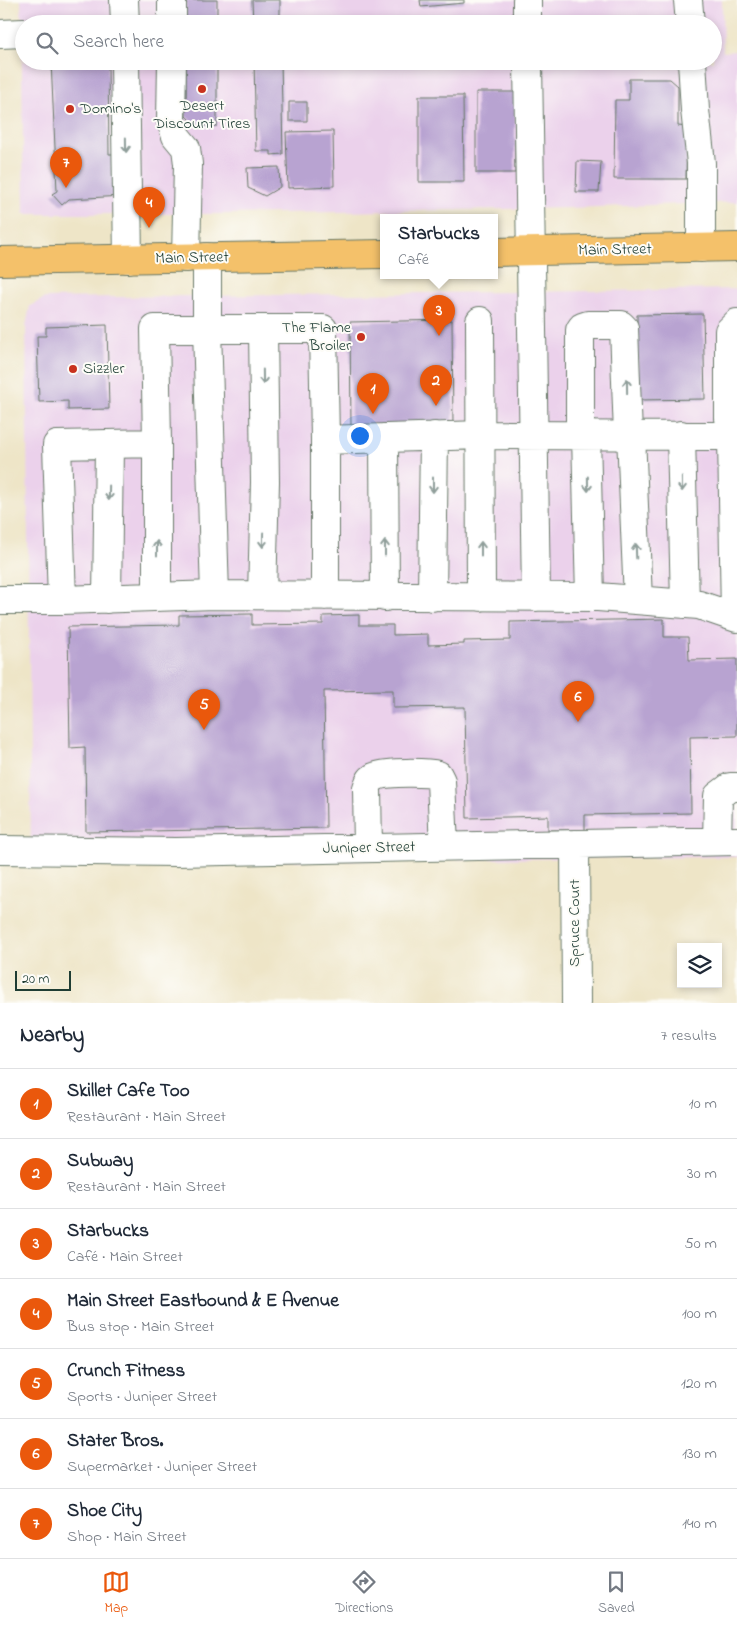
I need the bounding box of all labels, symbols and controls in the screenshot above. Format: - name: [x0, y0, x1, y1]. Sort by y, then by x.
- search box: [15, 15, 722, 70]
- icon: search: [33, 29, 61, 57]
- text: Search here: [73, 29, 164, 56]
- marker: Desert Discount Tires: [196, 83, 208, 95]
- place label: Desert Discount Tires: [153, 94, 250, 136]
- place label: Domino's: [79, 97, 141, 121]
- marker: Domino's: [64, 103, 76, 115]
- one-way arrow: [121, 136, 131, 153]
- pin: 7: [50, 147, 82, 188]
- pin: 4: [133, 187, 165, 228]
- popup: [380, 214, 498, 279]
- text: Starbucks: [398, 221, 480, 248]
- street label: Main Street: [578, 237, 653, 263]
- street label: Main Street: [155, 245, 230, 271]
- text: Café: [398, 248, 429, 272]
- pin: 3: [423, 295, 455, 336]
- place label: The Flame Broiler: [282, 316, 352, 358]
- marker: The Flame Broiler: [355, 331, 367, 343]
- place label: Sizzler: [83, 357, 124, 381]
- marker: Sizzler: [67, 363, 79, 375]
- pin: 2: [420, 365, 452, 406]
- one-way arrow: [258, 369, 268, 385]
- pin: 1: [357, 373, 389, 414]
- one-way arrow: [622, 378, 632, 394]
- your location: [347, 423, 373, 449]
- one-way arrow: [678, 475, 687, 491]
- one-way arrow: [428, 476, 438, 493]
- one-way arrow: [583, 476, 592, 492]
- one-way arrow: [104, 485, 113, 501]
- one-way arrow: [258, 532, 268, 548]
- one-way arrow: [380, 540, 390, 556]
- one-way arrow: [152, 541, 162, 557]
- one-way arrow: [476, 541, 486, 557]
- one-way arrow: [631, 544, 641, 560]
- pin: 6: [562, 681, 594, 722]
- pin: 5: [188, 689, 220, 730]
- street label: Juniper Street: [322, 835, 416, 861]
- street label: Spruce Court: [563, 878, 587, 967]
- map controls: [677, 943, 722, 988]
- button: layers: [677, 943, 722, 988]
- scale bar: [15, 968, 71, 991]
- text: 20 m: [22, 969, 49, 990]
- text: Nearby: [20, 1021, 84, 1051]
- text: 7 results: [661, 1024, 717, 1048]
- text: Skillet Cafe Too: [67, 1078, 190, 1105]
- text: 1: [33, 1092, 39, 1116]
- text: 10 m: [689, 1092, 717, 1116]
- text: Restaurant · Main Street: [67, 1105, 226, 1129]
- text: Subway: [67, 1148, 133, 1175]
- text: 2: [32, 1162, 40, 1186]
- text: 30 m: [687, 1162, 717, 1186]
- text: Restaurant · Main Street: [67, 1175, 226, 1199]
- text: Starbucks: [67, 1218, 149, 1245]
- text: 3: [33, 1232, 39, 1256]
- text: 50 m: [685, 1232, 717, 1256]
- text: Café · Main Street: [67, 1245, 183, 1269]
- text: Main Street Eastbound & E Avenue: [67, 1288, 339, 1315]
- text: 4: [33, 1302, 39, 1326]
- text: 100 m: [682, 1302, 717, 1326]
- text: Bus stop · Main Street: [67, 1315, 214, 1339]
- text: Crunch Fitness: [67, 1358, 185, 1385]
- text: 5: [31, 1372, 41, 1396]
- text: 120 m: [681, 1372, 717, 1396]
- text: Sports · Juniper Street: [67, 1385, 217, 1409]
- text: Stater Bros.: [67, 1428, 163, 1455]
- text: 6: [32, 1442, 40, 1466]
- text: 130 m: [682, 1442, 717, 1466]
- text: Supermarket · Juniper Street: [67, 1455, 257, 1479]
- text: Shoe City: [67, 1498, 142, 1525]
- text: 7: [33, 1512, 39, 1536]
- text: 140 m: [682, 1512, 717, 1536]
- text: Shop · Main Street: [67, 1525, 187, 1549]
- tab: Map: [102, 1568, 130, 1619]
- tab: Directions: [335, 1568, 393, 1619]
- tab: Saved: [598, 1568, 635, 1619]

